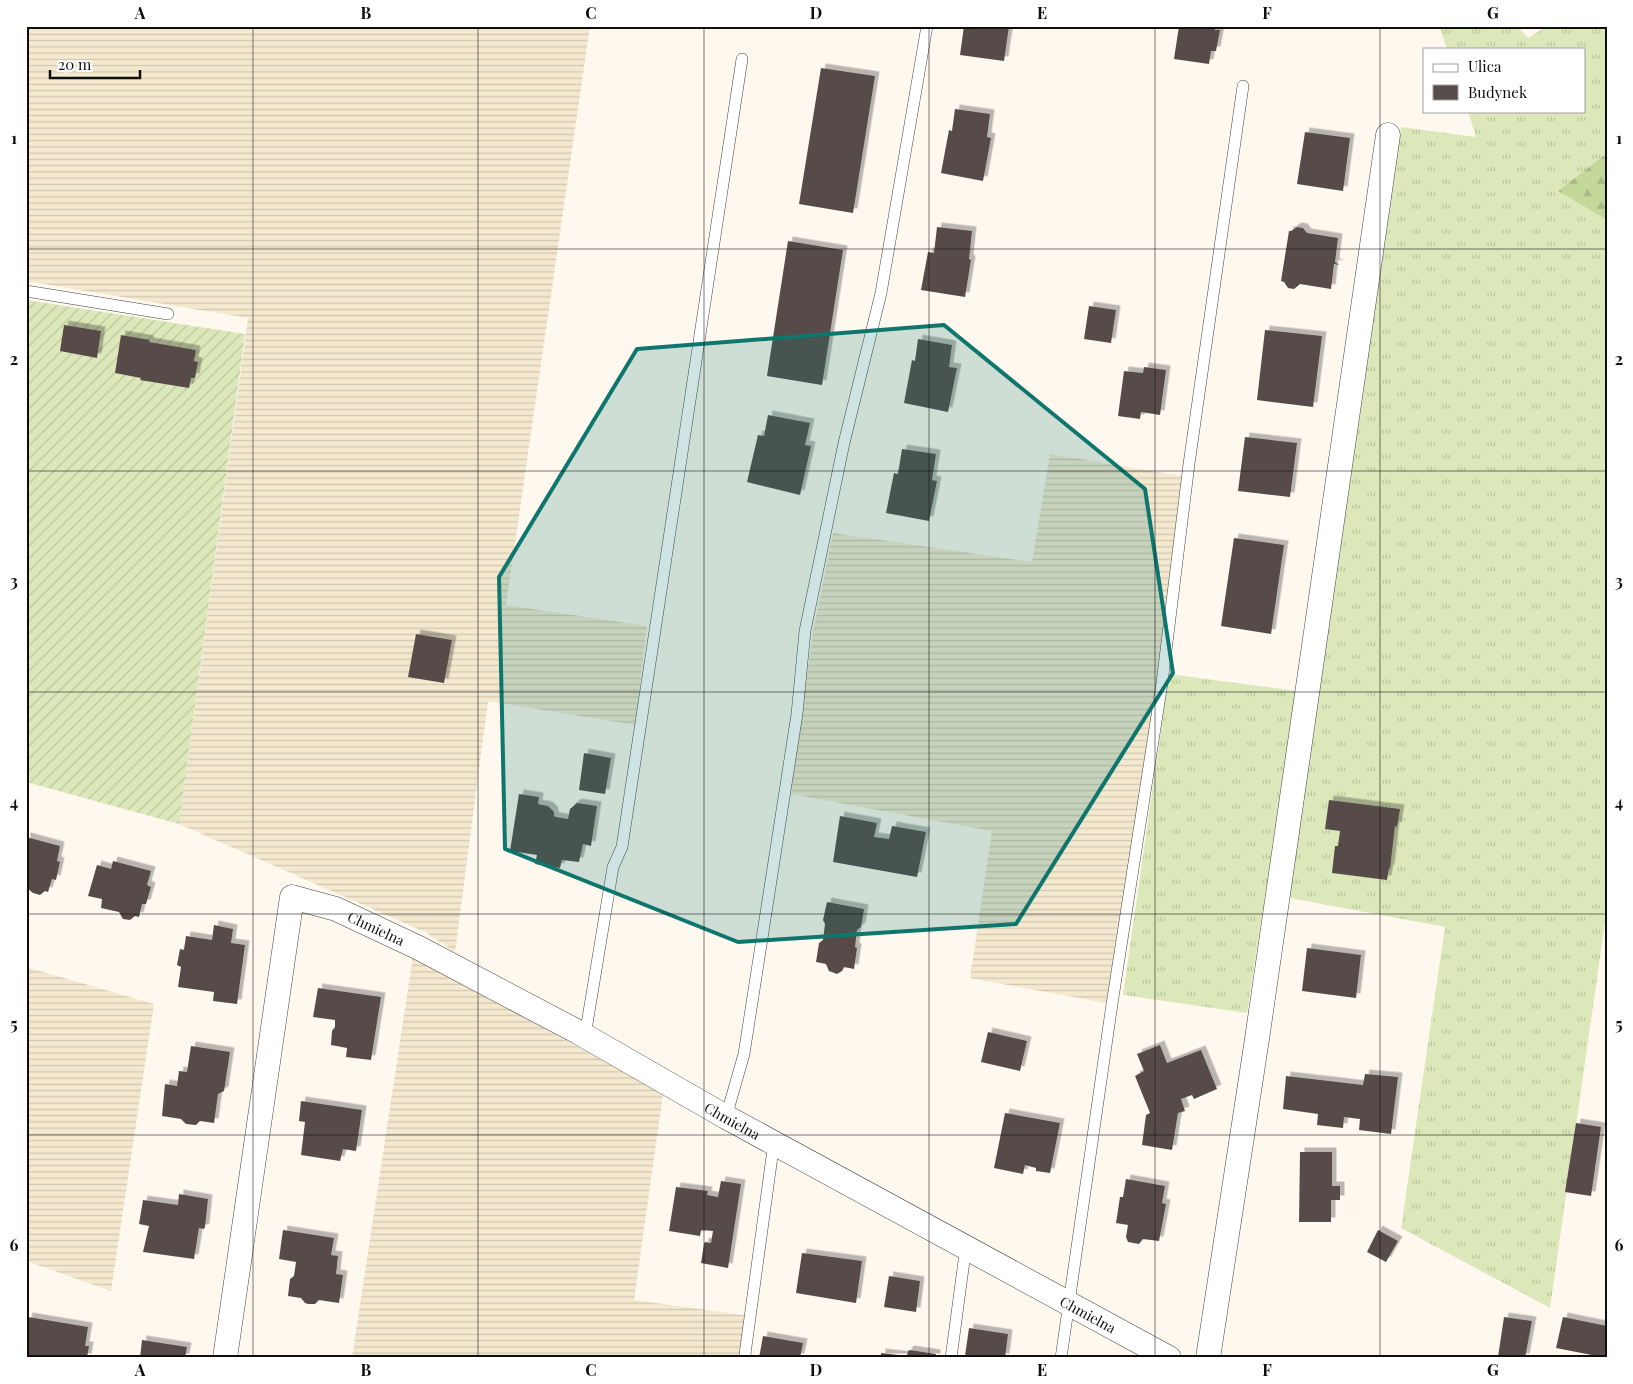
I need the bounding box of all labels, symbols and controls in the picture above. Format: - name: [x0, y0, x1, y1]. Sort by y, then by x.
- text: A: [134, 2, 146, 23]
- text: B: [361, 2, 372, 23]
- text: C: [585, 2, 597, 23]
- text: D: [810, 2, 822, 23]
- text: E: [1037, 2, 1047, 23]
- text: F: [1262, 2, 1272, 23]
- text: G: [1487, 2, 1499, 23]
- scale bar: [50, 48, 140, 80]
- legend: [1423, 48, 1586, 112]
- text: 20 m: [58, 54, 92, 74]
- text: Ulica: [1468, 56, 1502, 76]
- text: Budynek: [1468, 82, 1528, 102]
- text: 1: [11, 127, 17, 148]
- text: 1: [1616, 127, 1622, 148]
- text: 2: [10, 348, 18, 369]
- text: 2: [1615, 348, 1623, 369]
- text: 3: [10, 570, 18, 591]
- text: 3: [1615, 570, 1623, 591]
- text: 4: [10, 791, 18, 812]
- text: 4: [1615, 791, 1623, 812]
- street label: Chmielna: [345, 906, 408, 949]
- text: 5: [10, 1013, 18, 1034]
- text: 5: [1615, 1013, 1623, 1034]
- street label: Chmielna: [701, 1097, 764, 1143]
- text: 6: [10, 1234, 19, 1255]
- text: 6: [1615, 1234, 1624, 1255]
- street label: Chmielna: [1057, 1291, 1120, 1337]
- text: A: [134, 1359, 146, 1380]
- text: B: [361, 1359, 372, 1380]
- text: C: [585, 1359, 597, 1380]
- text: D: [810, 1359, 822, 1380]
- text: E: [1037, 1359, 1047, 1380]
- text: F: [1262, 1359, 1272, 1380]
- text: G: [1487, 1359, 1499, 1380]

